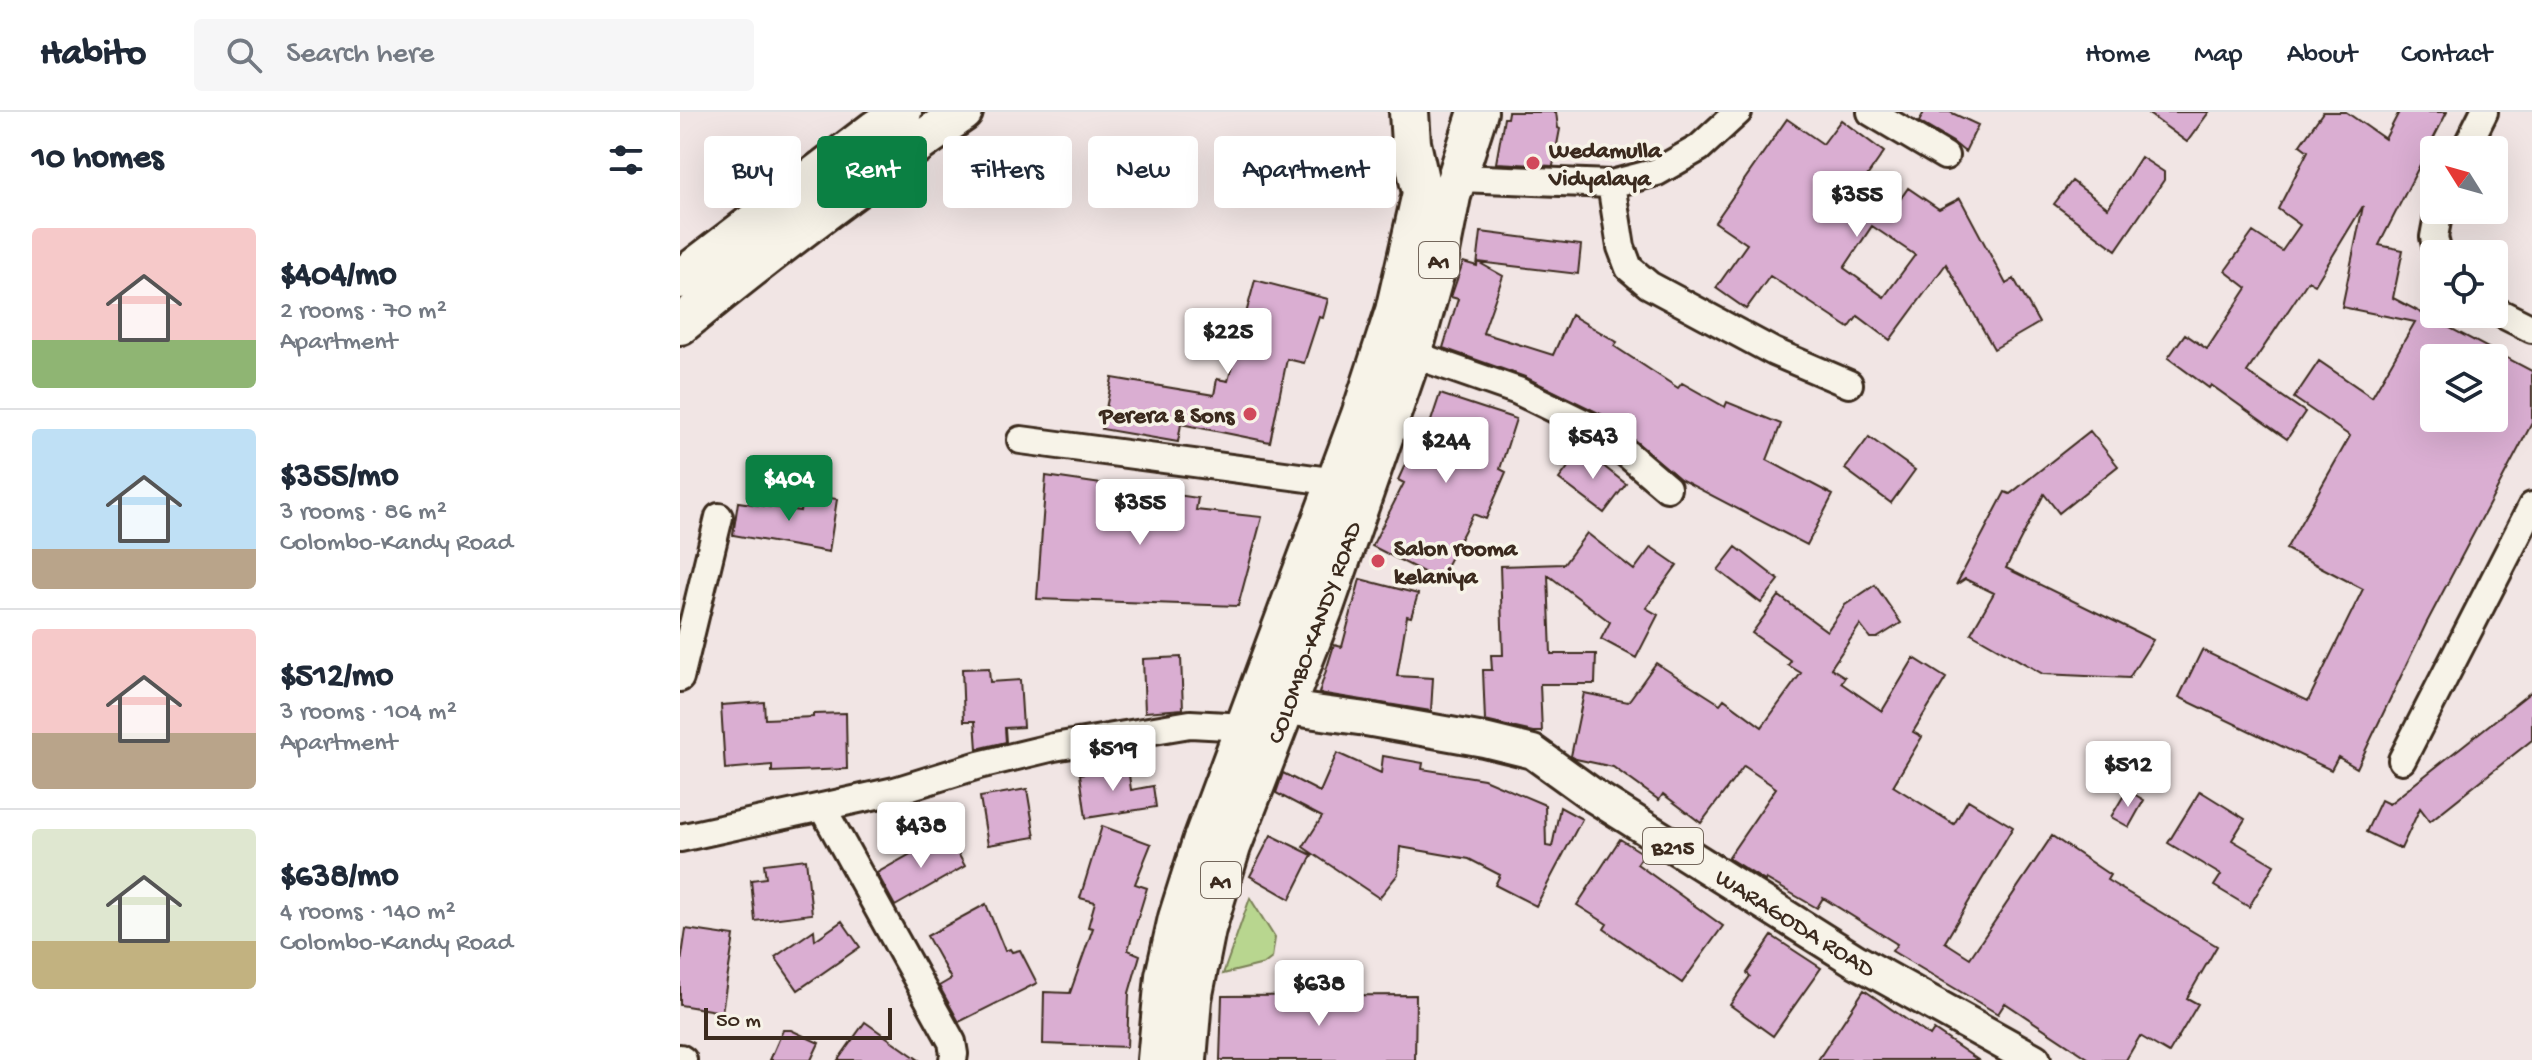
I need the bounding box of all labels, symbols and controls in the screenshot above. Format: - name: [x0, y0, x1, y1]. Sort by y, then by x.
- search box: [194, 19, 754, 91]
- text: Habito: [40, 33, 146, 77]
- icon: search: [222, 33, 266, 77]
- text: Search here: [286, 38, 434, 73]
- text: Home: [2085, 39, 2150, 72]
- text: Map: [2194, 39, 2243, 72]
- text: About: [2287, 39, 2357, 72]
- text: Contact: [2401, 39, 2492, 72]
- chip: Buy: [704, 136, 801, 208]
- chip: Rent: [817, 136, 927, 208]
- chip: Filters: [943, 136, 1072, 208]
- chip: New: [1088, 136, 1198, 208]
- chip: Apartment: [1214, 136, 1396, 208]
- north arrow: [2420, 136, 2508, 224]
- map controls: [2420, 136, 2508, 432]
- icon: filters: [604, 138, 648, 182]
- place label: Wedamulla Vidyalaya: [1548, 138, 1663, 195]
- text: 10 homes: [32, 140, 163, 180]
- marker: Wedamulla Vidyalaya: [1524, 154, 1542, 172]
- pin: $355: [1810, 171, 1904, 239]
- text: $355: [1831, 181, 1883, 212]
- button: locate: [2420, 240, 2508, 328]
- road number: A1: [1419, 242, 1459, 278]
- text: $404/mo: [280, 257, 397, 297]
- icon: home: [96, 260, 192, 356]
- text: 2 rooms · 70 m²: [280, 297, 447, 328]
- pin: $225: [1181, 308, 1275, 376]
- text: $225: [1203, 318, 1253, 349]
- text: Apartment: [280, 328, 397, 359]
- button: layers: [2420, 344, 2508, 432]
- place label: Perera & Sons: [1097, 403, 1235, 432]
- marker: Perera & Sons: [1241, 405, 1259, 423]
- pin: $543: [1546, 413, 1640, 481]
- pin: $244: [1399, 417, 1493, 485]
- text: $543: [1567, 423, 1619, 454]
- text: $244: [1421, 427, 1471, 458]
- pin: $404: [742, 455, 836, 523]
- text: $355/mo: [280, 458, 399, 498]
- icon: home: [96, 461, 192, 557]
- text: $404: [763, 465, 815, 496]
- pin: $355: [1093, 479, 1187, 547]
- text: $355: [1114, 489, 1166, 520]
- text: 3 rooms · 86 m²: [280, 498, 447, 529]
- street label: COLOMBO-KANDY ROAD: [1263, 518, 1370, 748]
- text: Colombo-Kandy Road: [280, 529, 513, 560]
- place label: Salon rooma kelaniya: [1394, 536, 1519, 593]
- marker: Salon rooma kelaniya: [1369, 552, 1387, 570]
- text: $512/mo: [280, 658, 394, 698]
- icon: home: [96, 661, 192, 757]
- text: 3 rooms · 104 m²: [280, 698, 457, 729]
- pin: $519: [1066, 725, 1160, 793]
- text: Apartment: [280, 729, 397, 760]
- text: $519: [1089, 735, 1137, 766]
- pin: $512: [2081, 741, 2175, 809]
- text: $512: [2104, 751, 2152, 782]
- pin: $438: [874, 802, 968, 870]
- text: $438: [895, 812, 947, 843]
- road number: B215: [1643, 828, 1703, 864]
- text: $638/mo: [280, 858, 399, 898]
- icon: home: [96, 861, 192, 957]
- road number: A1: [1201, 862, 1241, 898]
- street label: WARAGODA ROAD: [1709, 864, 1880, 986]
- text: 4 rooms · 140 m²: [280, 898, 456, 929]
- text: Colombo-Kandy Road: [280, 929, 513, 960]
- pin: $638: [1272, 960, 1366, 1028]
- text: $638: [1293, 970, 1345, 1001]
- scale bar: [704, 1004, 892, 1040]
- text: 50 m: [716, 1009, 761, 1035]

